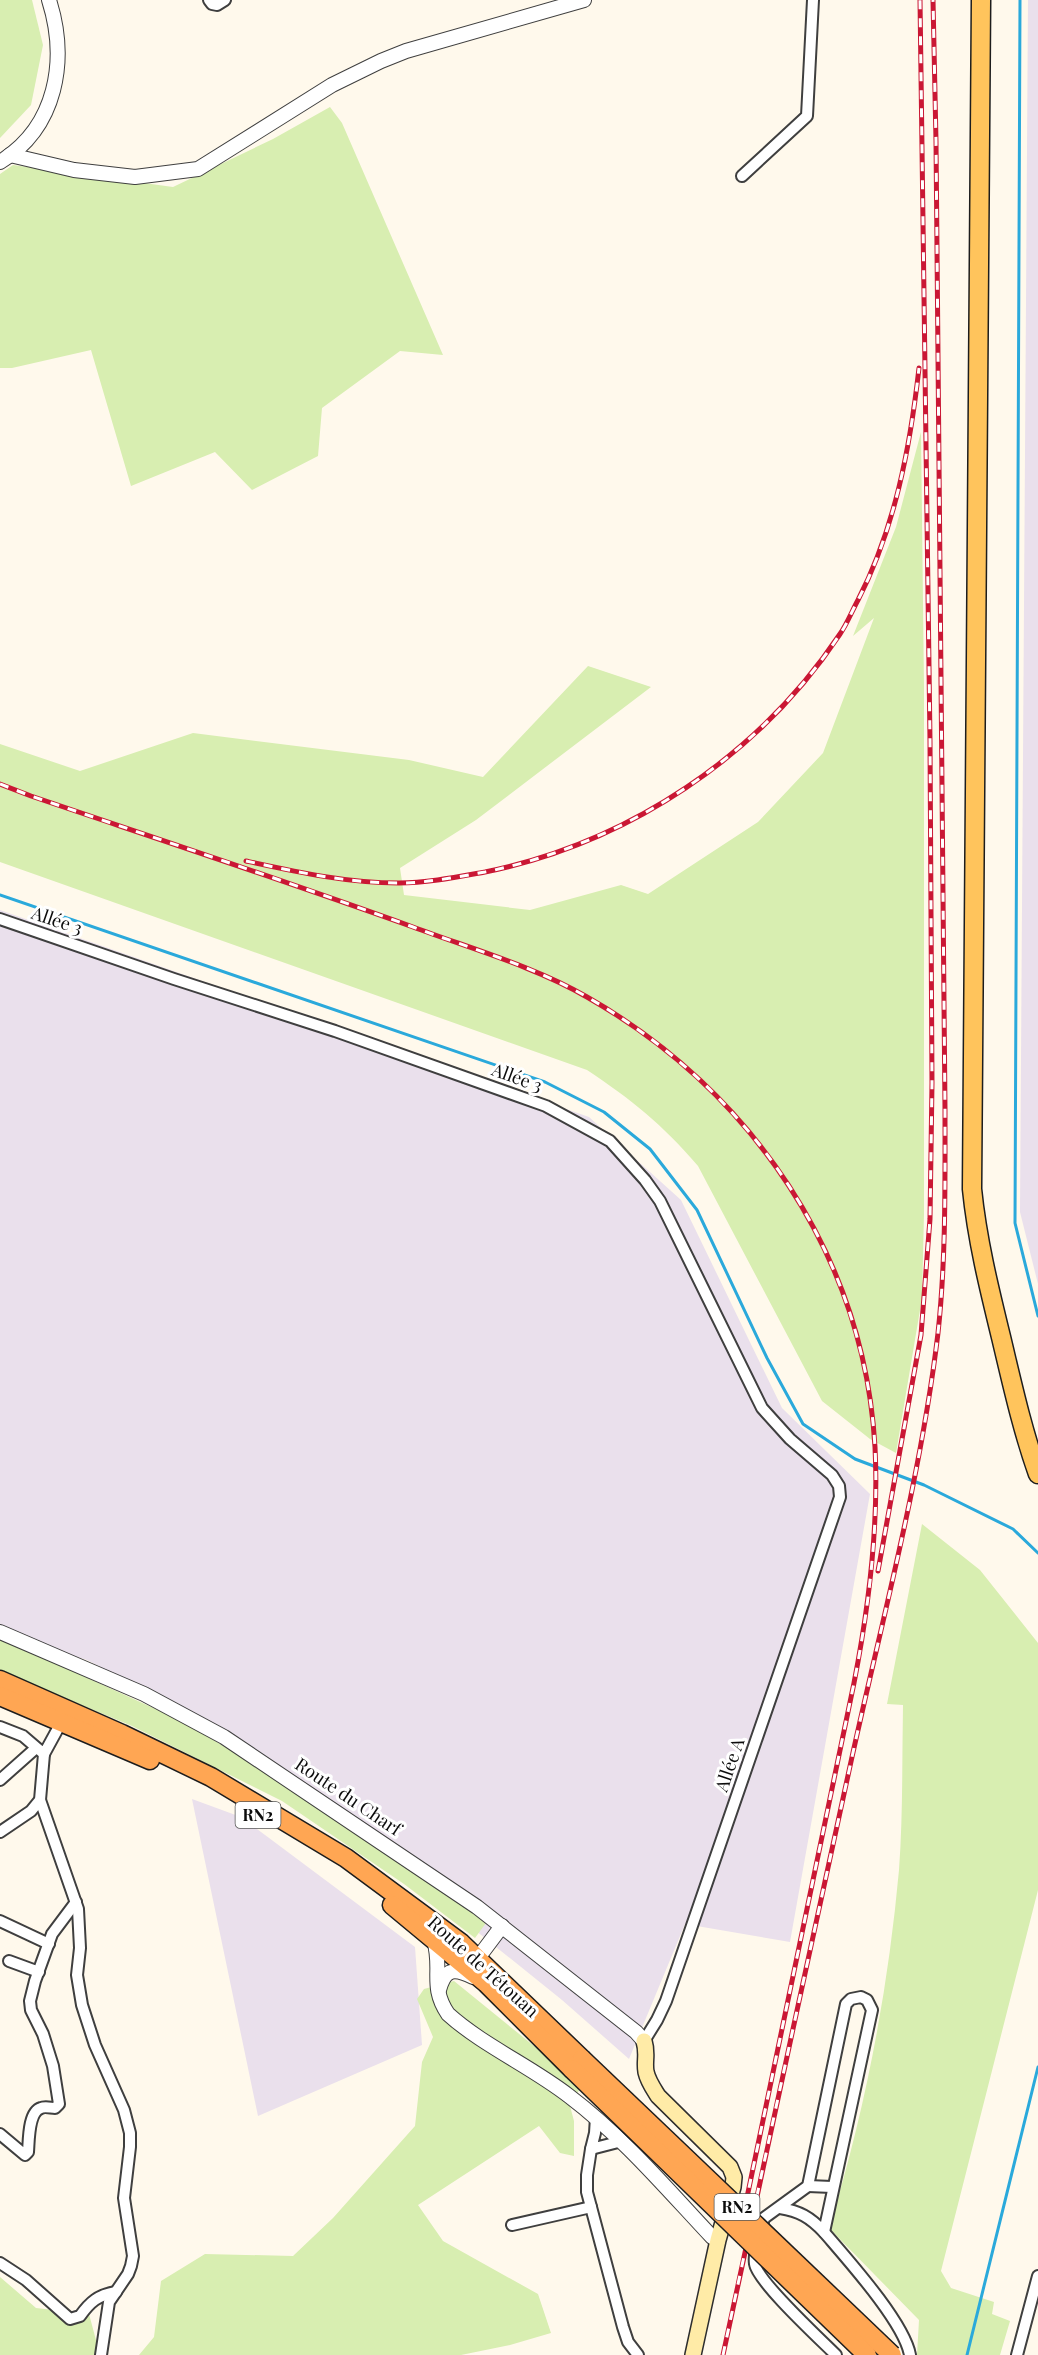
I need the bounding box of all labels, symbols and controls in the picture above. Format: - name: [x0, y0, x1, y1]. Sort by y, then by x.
- street label: Allée 3: [28, 900, 86, 940]
- street label: Allée 3: [488, 1057, 546, 1097]
- street label: Allée A: [708, 1734, 750, 1795]
- street label: Route du Charf: [291, 1752, 408, 1842]
- road number: RN2: [236, 1802, 280, 1828]
- street label: Route de Tétouan: [423, 1910, 544, 2023]
- road number: RN2: [714, 2194, 760, 2220]

